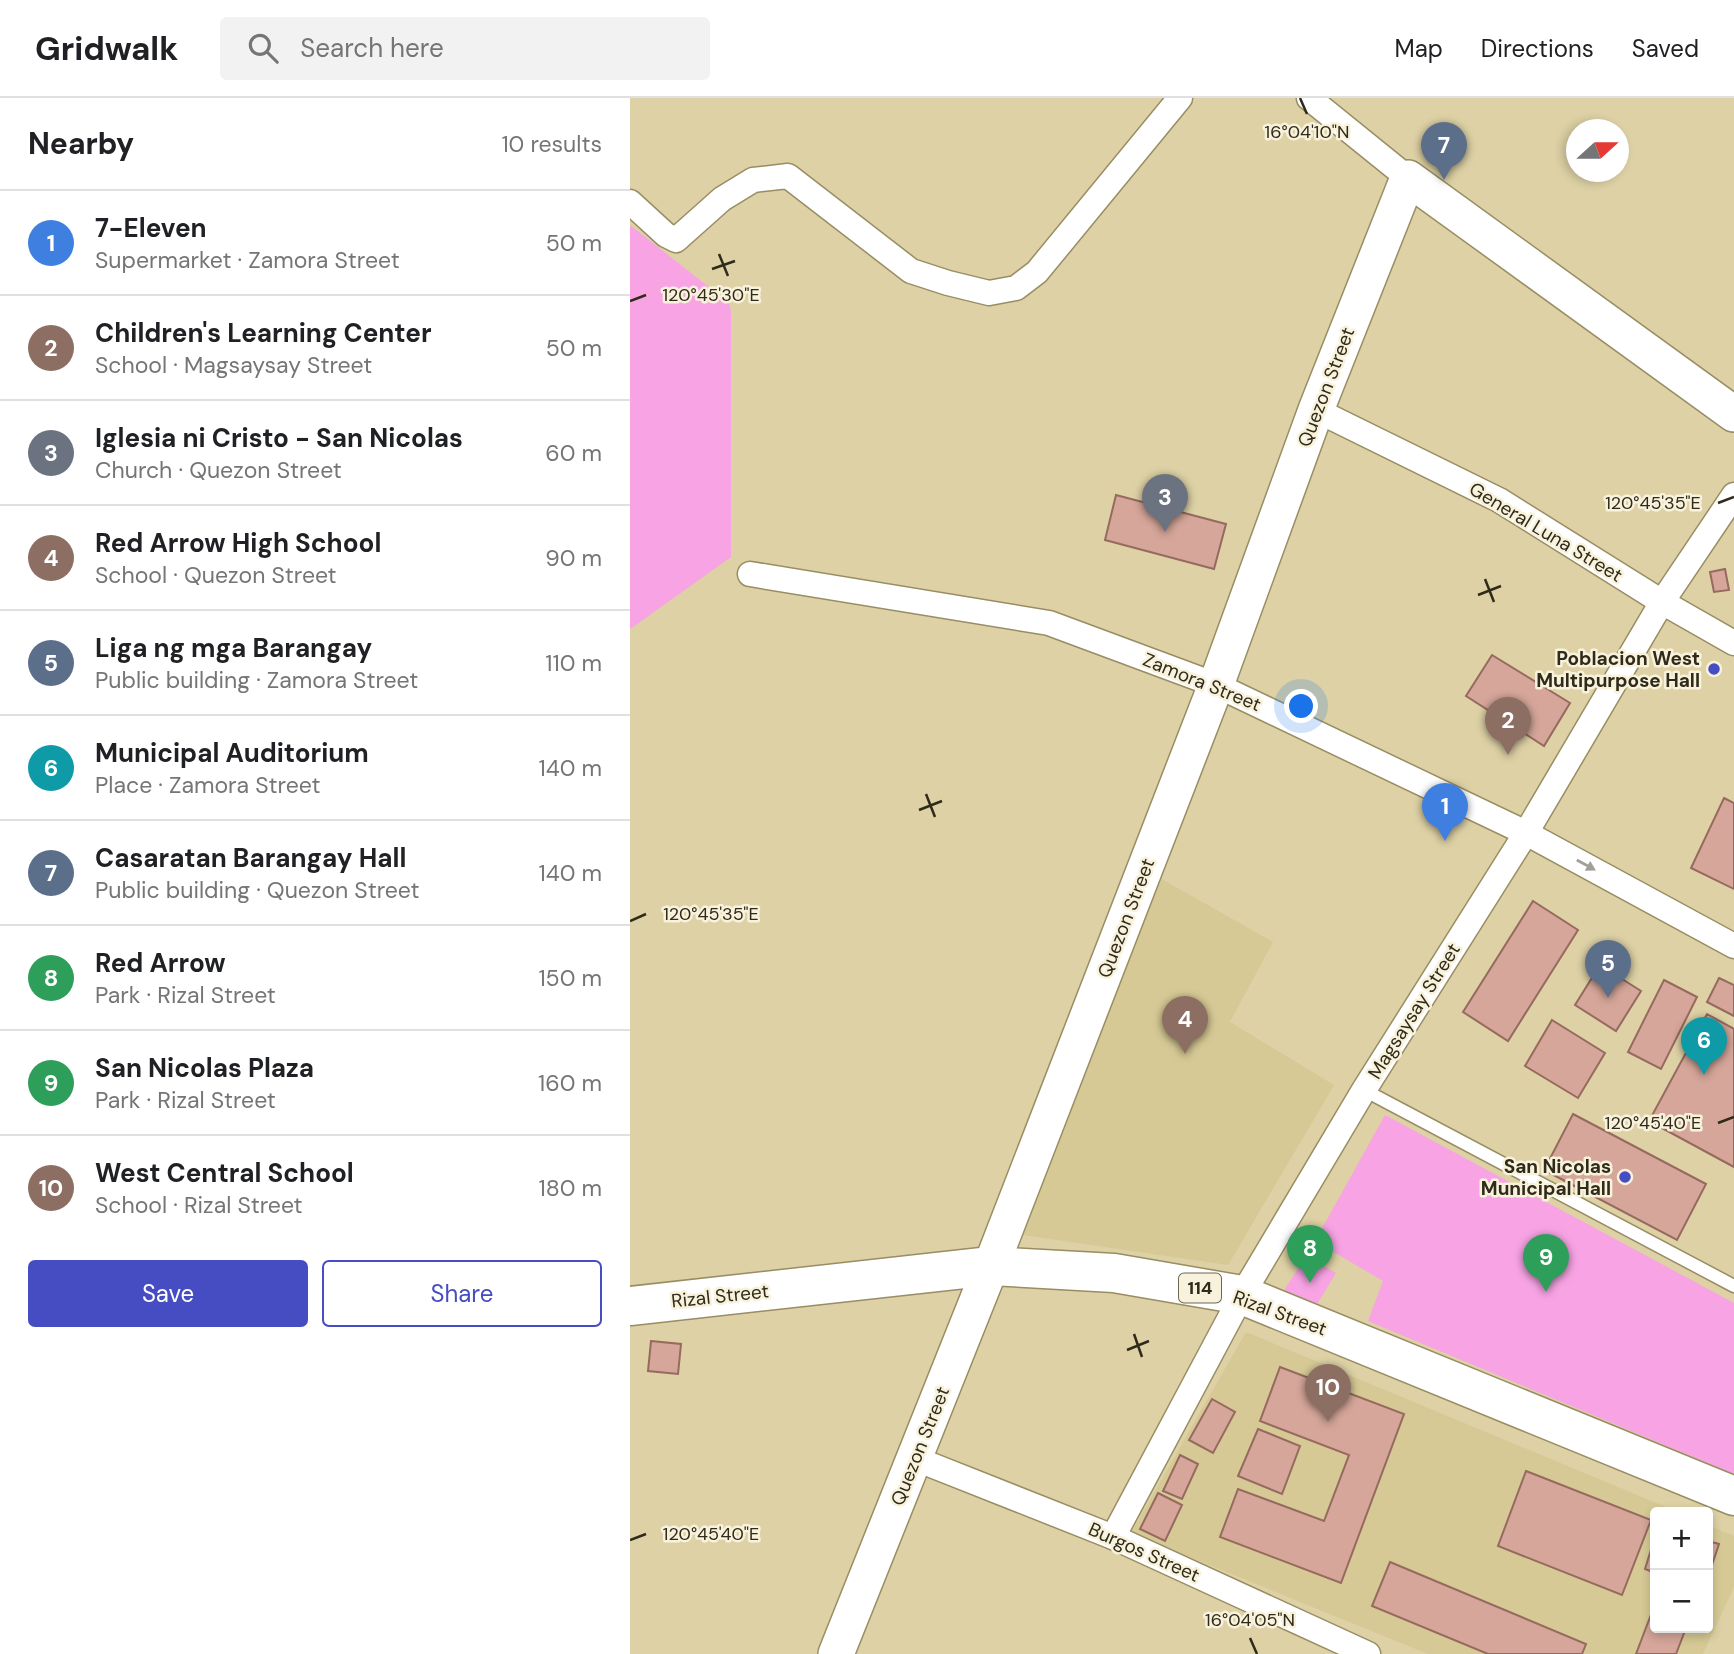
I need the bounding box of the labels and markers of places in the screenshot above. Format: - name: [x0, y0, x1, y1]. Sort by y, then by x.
- pin: 7: [1421, 122, 1467, 180]
- pin: 3: [1142, 474, 1188, 532]
- place label: Poblacion West Multipurpose Hall: [1536, 646, 1700, 693]
- marker: Poblacion West Multipurpose Hall: [1706, 661, 1722, 677]
- pin: 2: [1485, 697, 1531, 755]
- pin: 1: [1422, 783, 1468, 841]
- pin: 5: [1585, 940, 1631, 998]
- pin: 4: [1162, 996, 1208, 1054]
- pin: 6: [1681, 1017, 1727, 1075]
- place label: San Nicolas Municipal Hall: [1481, 1154, 1611, 1201]
- marker: San Nicolas Municipal Hall: [1617, 1169, 1633, 1185]
- pin: 8: [1287, 1225, 1333, 1283]
- pin: 9: [1523, 1234, 1569, 1292]
- pin: 10: [1305, 1364, 1351, 1422]

